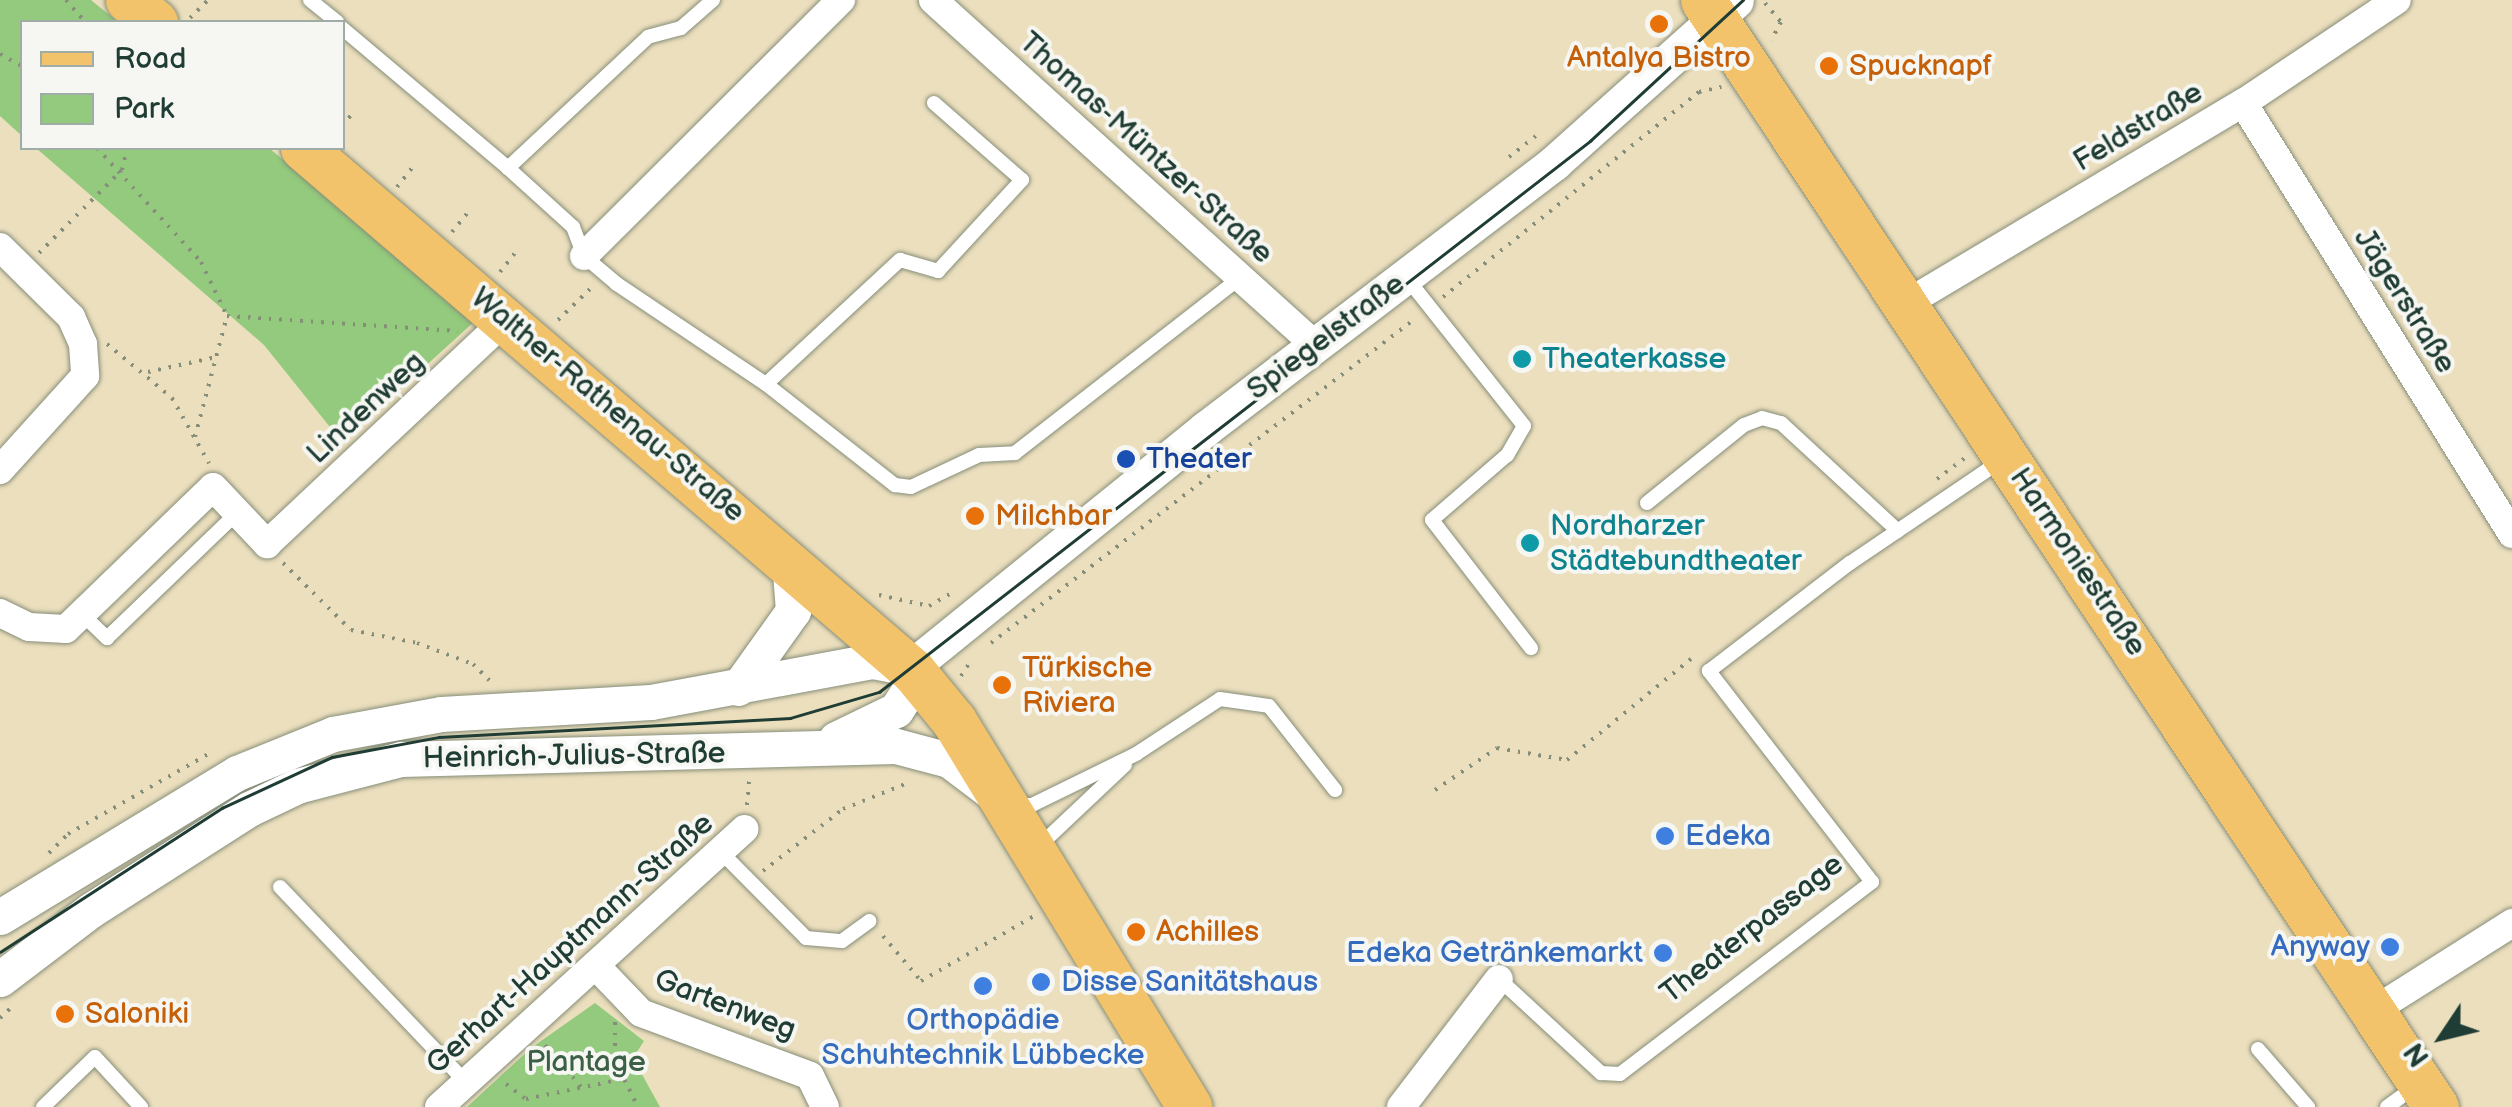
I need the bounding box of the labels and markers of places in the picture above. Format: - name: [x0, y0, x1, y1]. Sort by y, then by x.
- marker: Antalya Bistro: [1648, 13, 1670, 35]
- place label: Antalya Bistro: [1567, 40, 1751, 76]
- place label: Spucknapf: [1849, 48, 1992, 84]
- marker: Spucknapf: [1818, 55, 1840, 77]
- place label: Theaterkasse: [1542, 341, 1726, 377]
- marker: Theaterkasse: [1511, 348, 1533, 370]
- place label: Theater: [1146, 441, 1252, 477]
- marker: Theater: [1115, 448, 1137, 470]
- place label: Milchbar: [995, 498, 1112, 534]
- marker: Milchbar: [964, 505, 986, 527]
- place label: Nordharzer Städtebundtheater: [1550, 508, 1802, 578]
- marker: Nordharzer Städtebundtheater: [1519, 532, 1541, 554]
- place label: Türkische Riviera: [1022, 650, 1152, 720]
- marker: Türkische Riviera: [991, 674, 1013, 696]
- place label: Edeka: [1685, 818, 1771, 854]
- marker: Edeka: [1654, 825, 1676, 847]
- place label: Achilles: [1156, 914, 1259, 950]
- marker: Achilles: [1125, 921, 1147, 943]
- place label: Anyway: [2271, 929, 2370, 965]
- place label: Edeka Getränkemarkt: [1346, 935, 1643, 971]
- marker: Anyway: [2379, 936, 2401, 958]
- marker: Edeka Getränkemarkt: [1652, 942, 1674, 964]
- place label: Disse Sanitätshaus: [1061, 964, 1319, 1000]
- marker: Disse Sanitätshaus: [1030, 971, 1052, 993]
- marker: Orthopädie Schuhtechnik Lübbecke: [972, 975, 994, 997]
- place label: Saloniki: [85, 996, 189, 1032]
- place label: Orthopädie Schuhtechnik Lübbecke: [822, 1002, 1144, 1072]
- marker: Saloniki: [54, 1003, 76, 1025]

